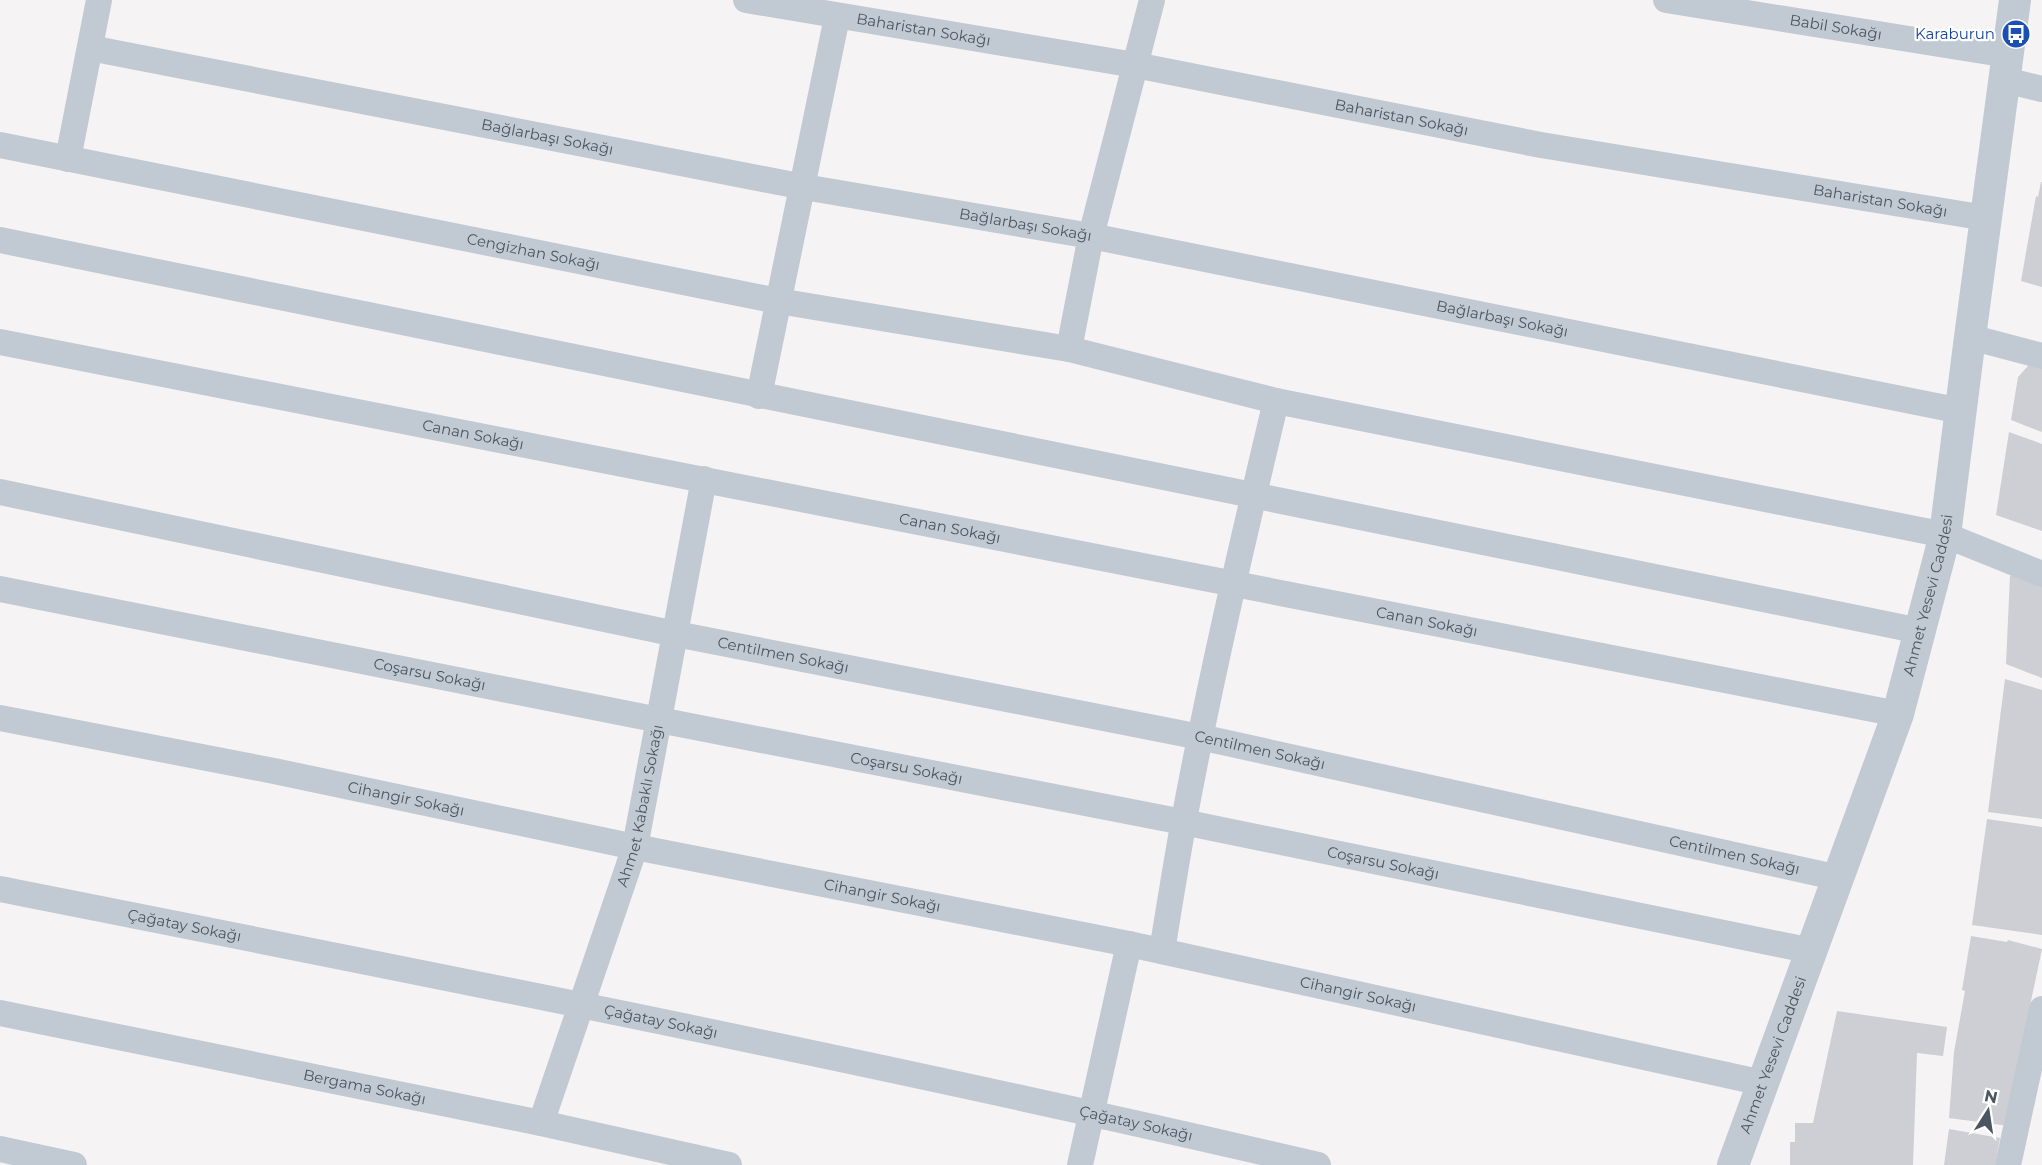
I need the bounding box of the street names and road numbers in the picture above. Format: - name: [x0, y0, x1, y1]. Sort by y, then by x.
- street label: Baharistan Sokağı: [855, 9, 992, 50]
- street label: Babil Sokağı: [1788, 10, 1883, 44]
- street label: Baharistan Sokağı: [1333, 95, 1470, 139]
- street label: Bağlarbaşı Sokağı: [480, 114, 615, 159]
- street label: Baharistan Sokağı: [1812, 180, 1949, 221]
- street label: Bağlarbaşı Sokağı: [958, 204, 1093, 245]
- street label: Cengizhan Sokağı: [465, 229, 602, 274]
- street label: Bağlarbaşı Sokağı: [1435, 296, 1570, 341]
- street label: Canan Sokağı: [421, 415, 526, 453]
- street label: Canan Sokağı: [898, 508, 1002, 547]
- street label: Ahmet Yesevi Caddesi: [1898, 513, 1957, 678]
- street label: Canan Sokağı: [1375, 602, 1479, 640]
- street label: Centilmen Sokağı: [716, 632, 851, 677]
- street label: Coşarsu Sokağı: [372, 653, 487, 694]
- street label: Ahmet Kabaklı Sokağı: [612, 723, 667, 889]
- street label: Centilmen Sokağı: [1193, 726, 1327, 773]
- street label: Coşarsu Sokağı: [849, 747, 964, 788]
- street label: Cihangir Sokağı: [346, 777, 466, 820]
- street label: Centilmen Sokağı: [1667, 831, 1802, 878]
- street label: Coşarsu Sokağı: [1326, 842, 1441, 883]
- street label: Cihangir Sokağı: [822, 874, 942, 916]
- street label: Çağatay Sokağı: [126, 904, 243, 946]
- street label: Cihangir Sokağı: [1298, 972, 1418, 1016]
- street label: Ahmet Yesevi Caddesi: [1735, 974, 1810, 1136]
- street label: Çağatay Sokağı: [602, 1000, 719, 1042]
- street label: Bergama Sokağı: [302, 1065, 428, 1108]
- street label: Çağatay Sokağı: [1078, 1101, 1195, 1145]

